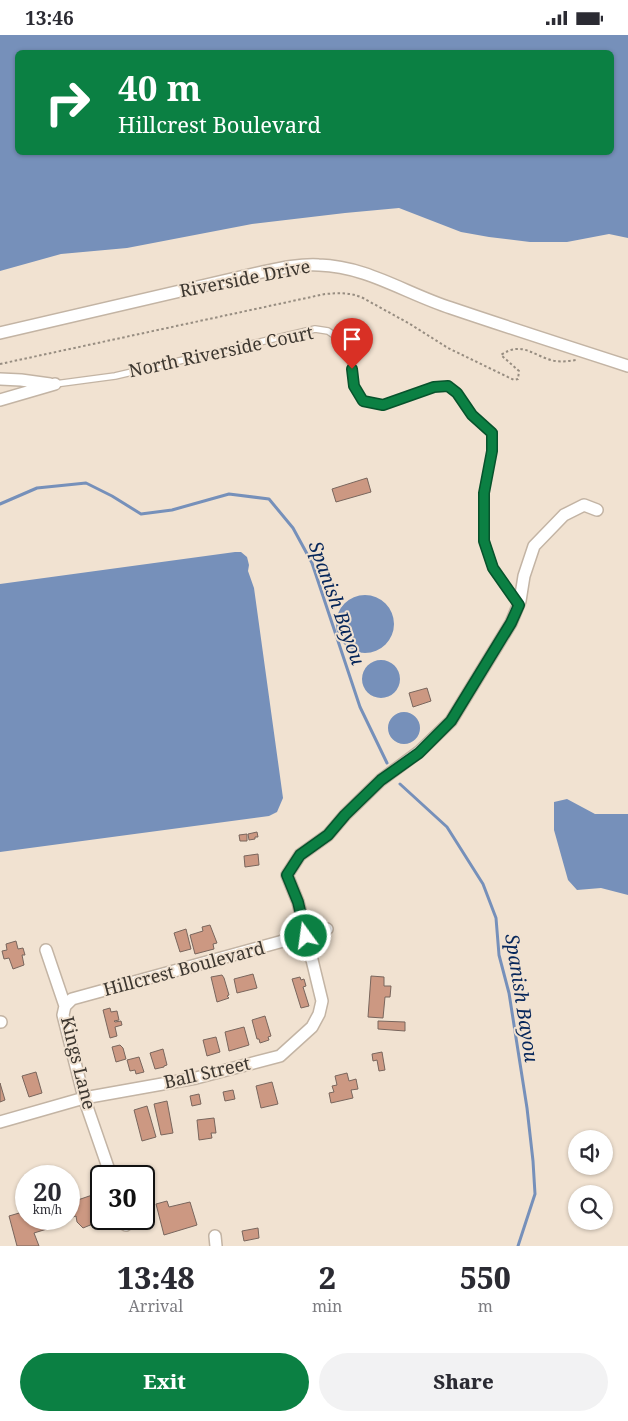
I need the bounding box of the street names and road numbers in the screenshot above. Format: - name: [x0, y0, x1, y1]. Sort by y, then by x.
- street label: Riverside Drive: [177, 254, 312, 302]
- street label: North Riverside Court: [126, 320, 315, 382]
- street label: Hillcrest Boulevard: [100, 935, 267, 1001]
- street label: Kings Lane: [56, 1014, 102, 1112]
- street label: Ball Street: [161, 1050, 252, 1094]

